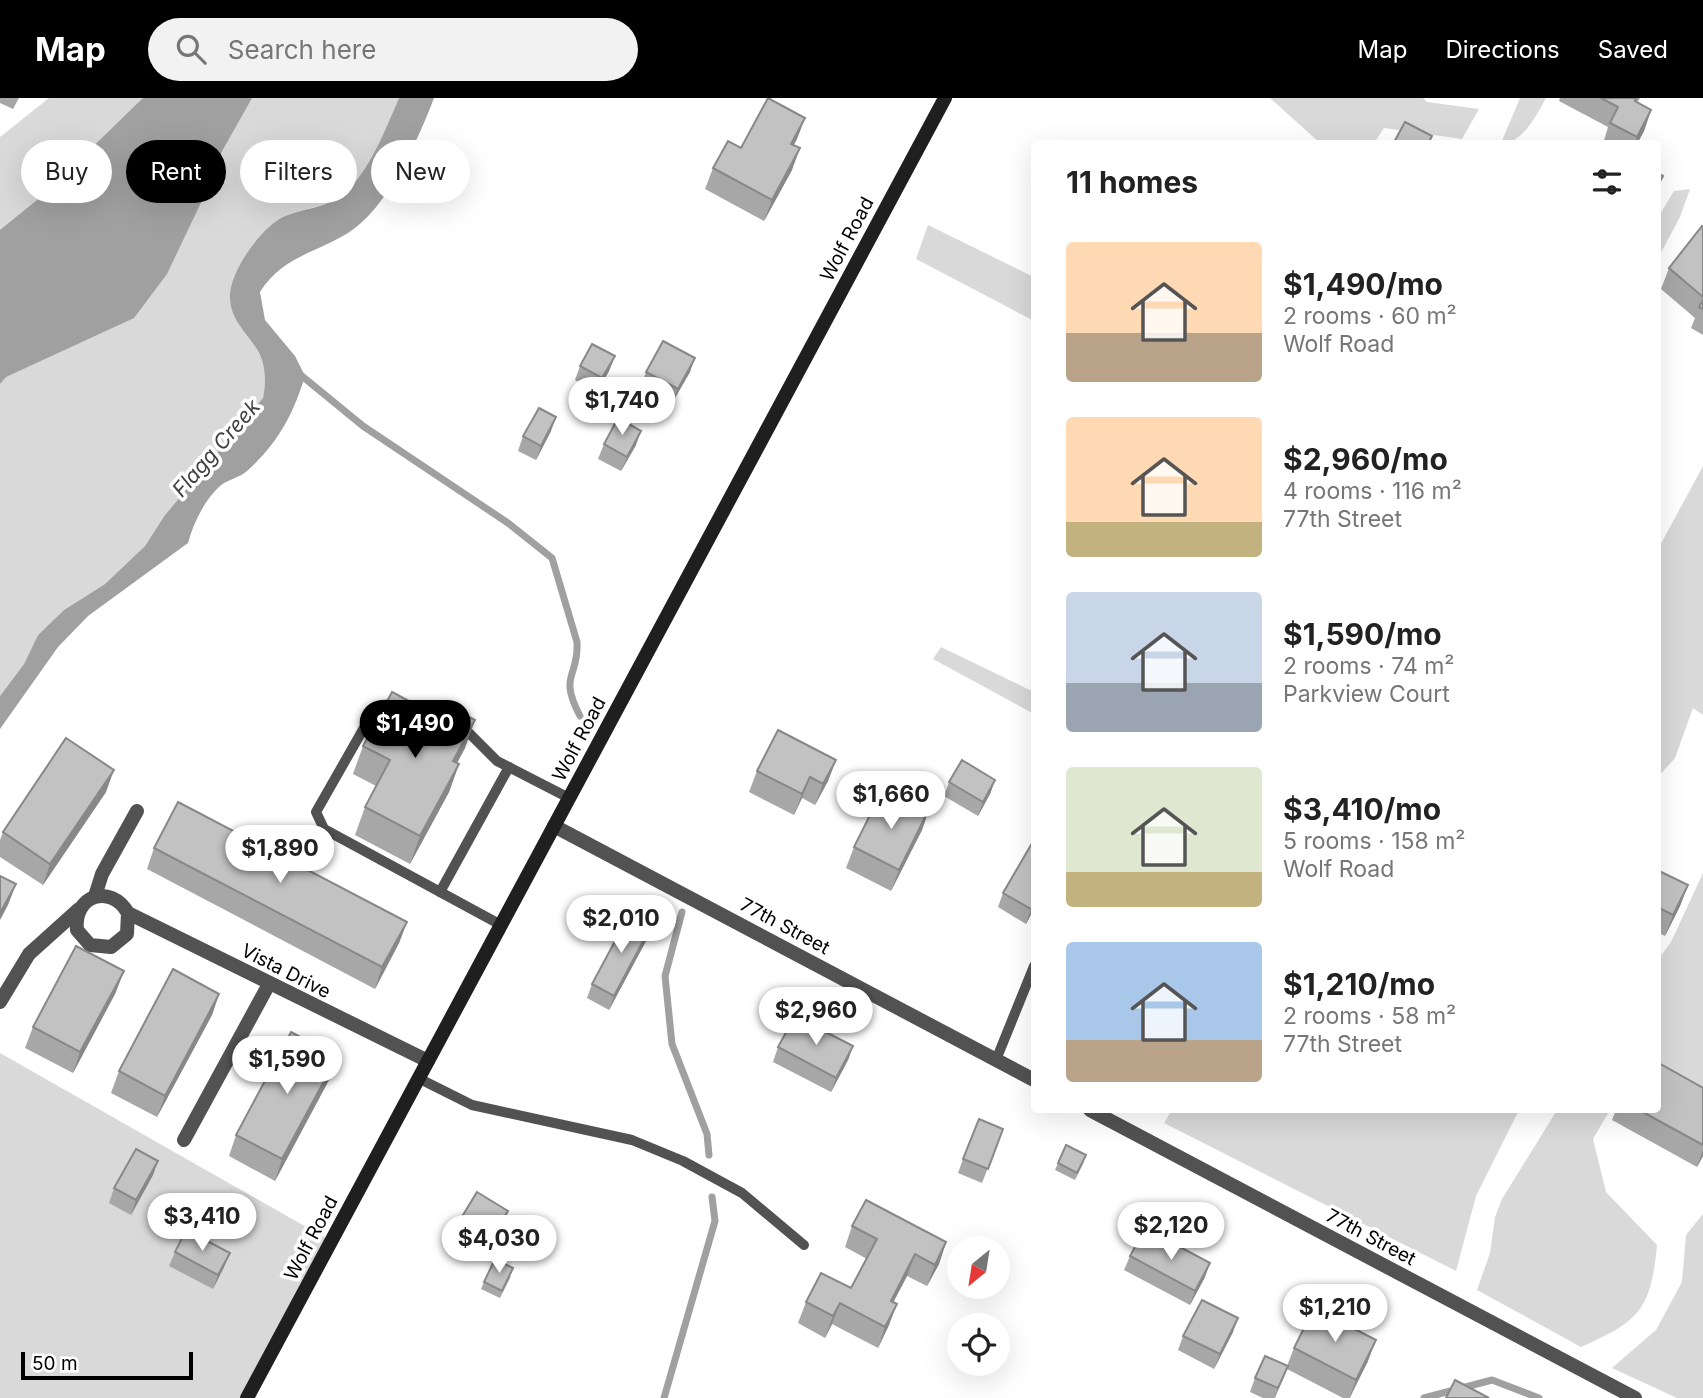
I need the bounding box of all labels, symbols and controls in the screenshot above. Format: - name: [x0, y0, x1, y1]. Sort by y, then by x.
- search box: [148, 18, 638, 81]
- text: Map: [35, 29, 106, 69]
- icon: search: [172, 30, 210, 68]
- text: Search here: [228, 34, 376, 65]
- text: Map: [1358, 35, 1407, 64]
- text: Directions: [1445, 35, 1560, 64]
- text: Saved: [1598, 35, 1668, 64]
- chip: Buy: [21, 140, 112, 203]
- chip: Rent: [126, 140, 226, 203]
- chip: Filters: [240, 140, 357, 203]
- chip: New: [371, 140, 470, 203]
- icon: filters: [1588, 163, 1626, 201]
- text: 11 homes: [1066, 164, 1198, 200]
- street label: Wolf Road: [815, 193, 879, 285]
- text: $1,490/mo: [1283, 266, 1443, 302]
- icon: home: [1122, 270, 1206, 354]
- text: 2 rooms · 60 m²: [1283, 302, 1457, 330]
- text: Wolf Road: [1283, 330, 1394, 358]
- pin: $1,740: [565, 378, 679, 437]
- text: $1,740: [584, 386, 660, 414]
- water label: Flagg Creek: [167, 394, 265, 502]
- text: $2,960/mo: [1283, 441, 1448, 477]
- icon: home: [1122, 445, 1206, 529]
- text: 4 rooms · 116 m²: [1283, 477, 1462, 505]
- text: 77th Street: [1283, 505, 1402, 533]
- text: $1,590/mo: [1283, 616, 1442, 652]
- icon: home: [1122, 620, 1206, 704]
- text: 2 rooms · 74 m²: [1283, 652, 1455, 680]
- text: Parkview Court: [1283, 680, 1450, 708]
- street label: Wolf Road: [547, 693, 611, 785]
- pin: $1,490: [358, 700, 472, 760]
- text: $1,490: [376, 709, 454, 737]
- pin: $1,660: [834, 772, 948, 831]
- text: $1,660: [852, 780, 930, 808]
- text: $3,410/mo: [1283, 791, 1441, 827]
- icon: home: [1122, 795, 1206, 879]
- pin: $1,890: [223, 826, 337, 885]
- text: 5 rooms · 158 m²: [1283, 827, 1466, 855]
- text: $1,890: [241, 834, 319, 862]
- text: Wolf Road: [1283, 855, 1394, 883]
- street label: 77th Street: [736, 893, 834, 959]
- pin: $2,010: [564, 896, 678, 955]
- text: $2,010: [582, 904, 660, 932]
- street label: Vista Drive: [237, 939, 335, 1003]
- text: $1,210/mo: [1283, 966, 1435, 1002]
- icon: home: [1122, 970, 1206, 1054]
- pin: $2,960: [759, 988, 873, 1047]
- text: $2,960: [775, 996, 857, 1024]
- text: 2 rooms · 58 m²: [1283, 1002, 1456, 1030]
- text: 77th Street: [1283, 1030, 1402, 1058]
- pin: $1,590: [230, 1037, 344, 1096]
- text: $1,590: [248, 1045, 326, 1073]
- street label: Wolf Road: [279, 1192, 343, 1284]
- pin: $3,410: [145, 1194, 259, 1253]
- text: $3,410: [163, 1202, 241, 1230]
- pin: $2,120: [1114, 1202, 1228, 1262]
- street label: 77th Street: [1322, 1204, 1420, 1270]
- text: $2,120: [1133, 1211, 1209, 1239]
- pin: $4,030: [442, 1216, 556, 1275]
- text: $4,030: [458, 1224, 540, 1252]
- north arrow: [947, 1236, 1010, 1298]
- map controls: [947, 1236, 1010, 1376]
- pin: $1,210: [1278, 1284, 1392, 1344]
- text: $1,210: [1299, 1293, 1371, 1321]
- button: locate: [947, 1313, 1010, 1376]
- scale bar: [21, 1349, 192, 1381]
- text: 50 m: [32, 1352, 78, 1375]

